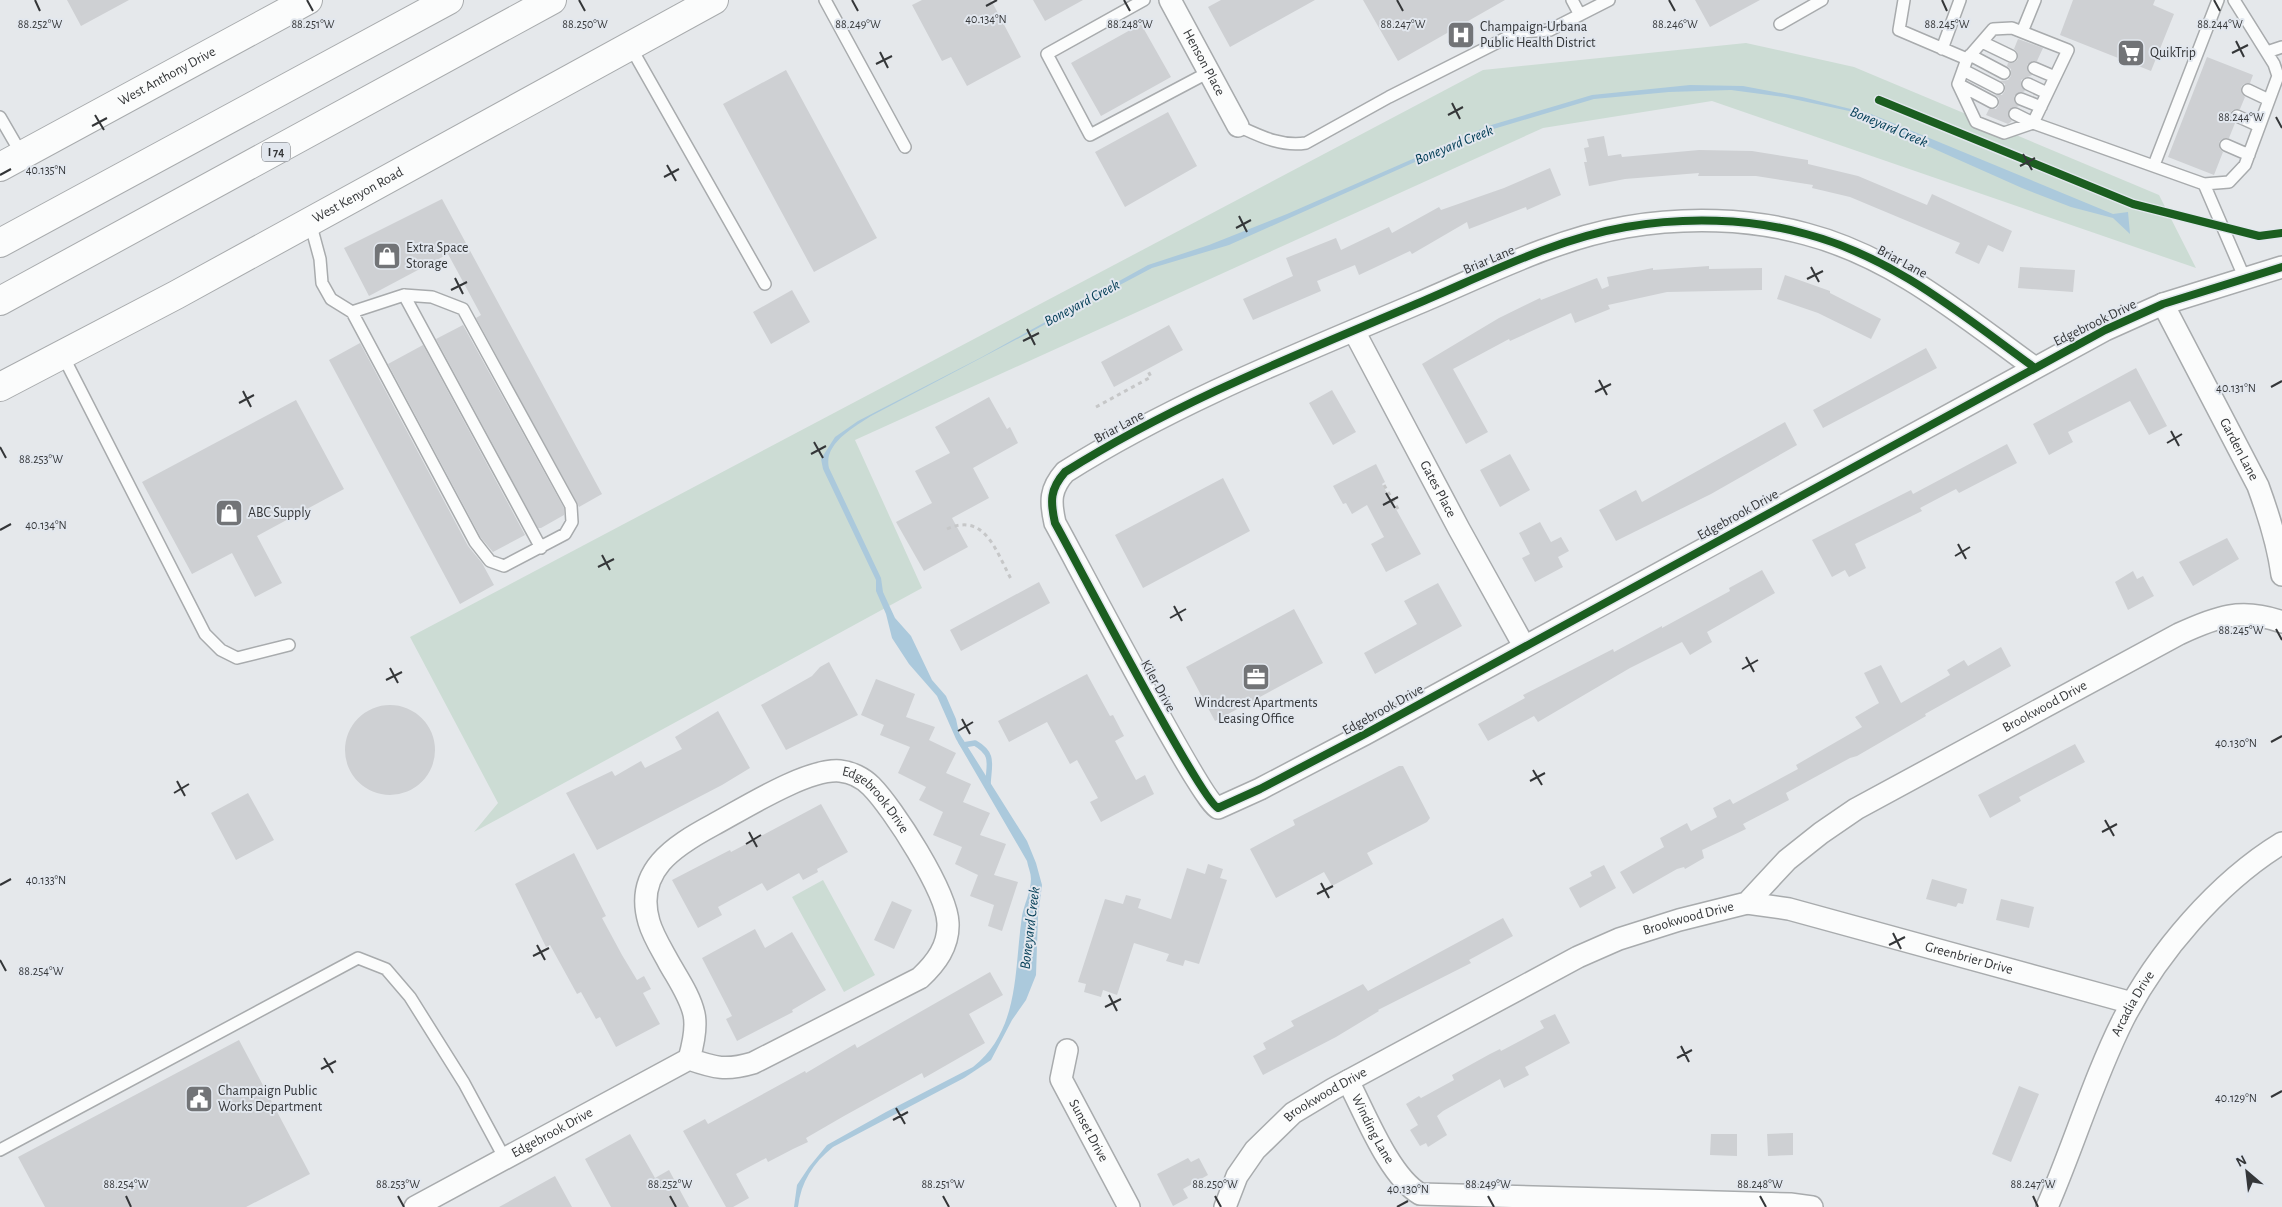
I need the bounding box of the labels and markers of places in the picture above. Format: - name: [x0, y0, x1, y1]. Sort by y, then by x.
- hospital icon: Champaign-Urbana Public Health District: [1446, 20, 1476, 50]
- place label: Champaign-Urbana Public Health District: [1480, 20, 1596, 50]
- supermarket icon: QuikTrip: [2116, 38, 2146, 68]
- place label: QuikTrip: [2150, 46, 2196, 60]
- shop icon: Extra Space Storage: [372, 241, 402, 271]
- place label: Extra Space Storage: [406, 241, 469, 271]
- shop icon: ABC Supply: [214, 498, 244, 528]
- place label: ABC Supply: [248, 506, 311, 520]
- office icon: Windcrest Apartments Leasing Office: [1241, 662, 1271, 692]
- place label: Windcrest Apartments Leasing Office: [1194, 696, 1318, 726]
- public building icon: Champaign Public Works Department: [184, 1084, 214, 1114]
- place label: Champaign Public Works Department: [218, 1084, 323, 1114]

